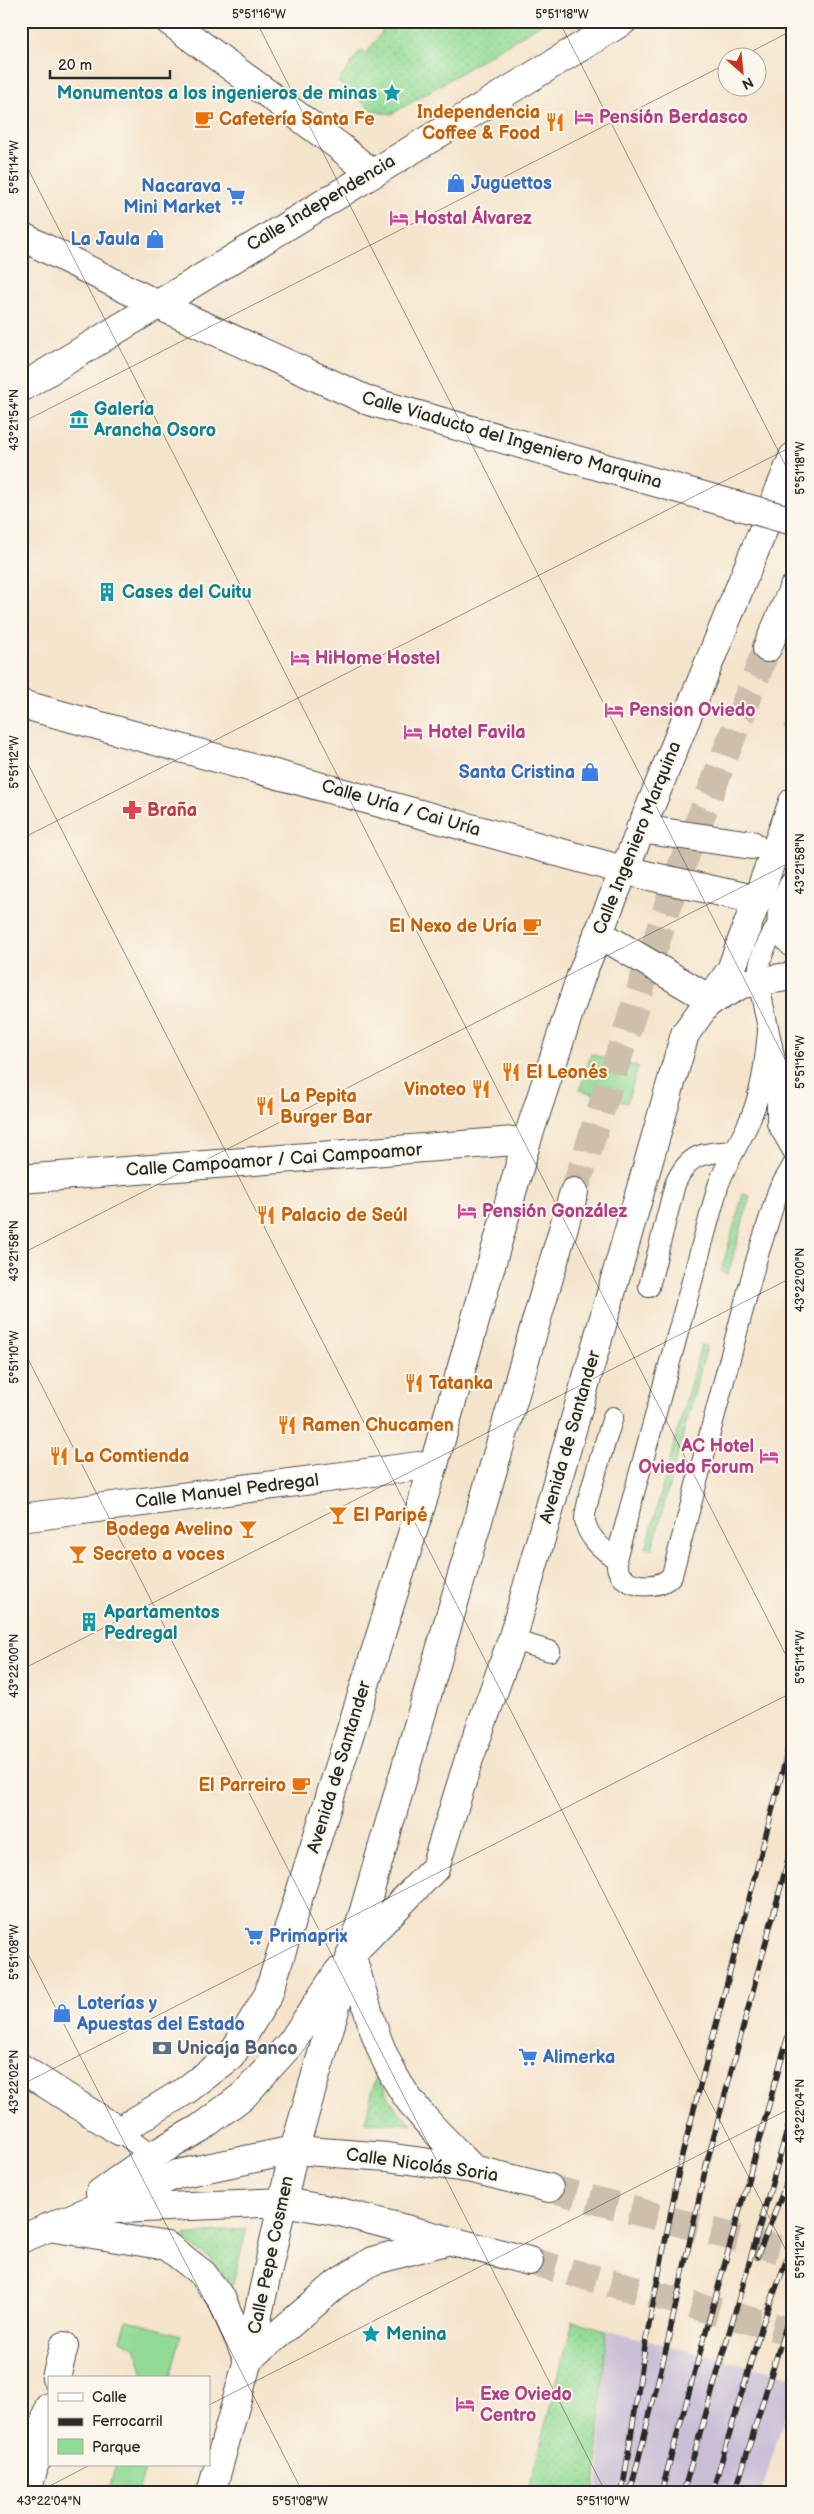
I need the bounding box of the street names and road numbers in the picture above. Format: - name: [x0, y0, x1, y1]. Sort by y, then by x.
- street label: Calle Independencia: [243, 150, 399, 256]
- street label: Calle Viaducto del Ingeniero Marquina: [359, 387, 665, 493]
- street label: Calle Ingeniero Marquina: [589, 738, 685, 938]
- street label: Calle Uría / Cai Uría: [319, 775, 483, 841]
- street label: Calle Campoamor / Cai Campoamor: [125, 1139, 423, 1181]
- street label: Avenida de Santander: [535, 1348, 605, 1526]
- street label: Calle Manuel Pedregal: [134, 1469, 320, 1513]
- street label: Avenida de Santander: [303, 1678, 375, 1856]
- street label: Calle Nicolás Soria: [345, 2144, 499, 2186]
- street label: Calle Pepe Cosmen: [244, 2174, 298, 2336]

